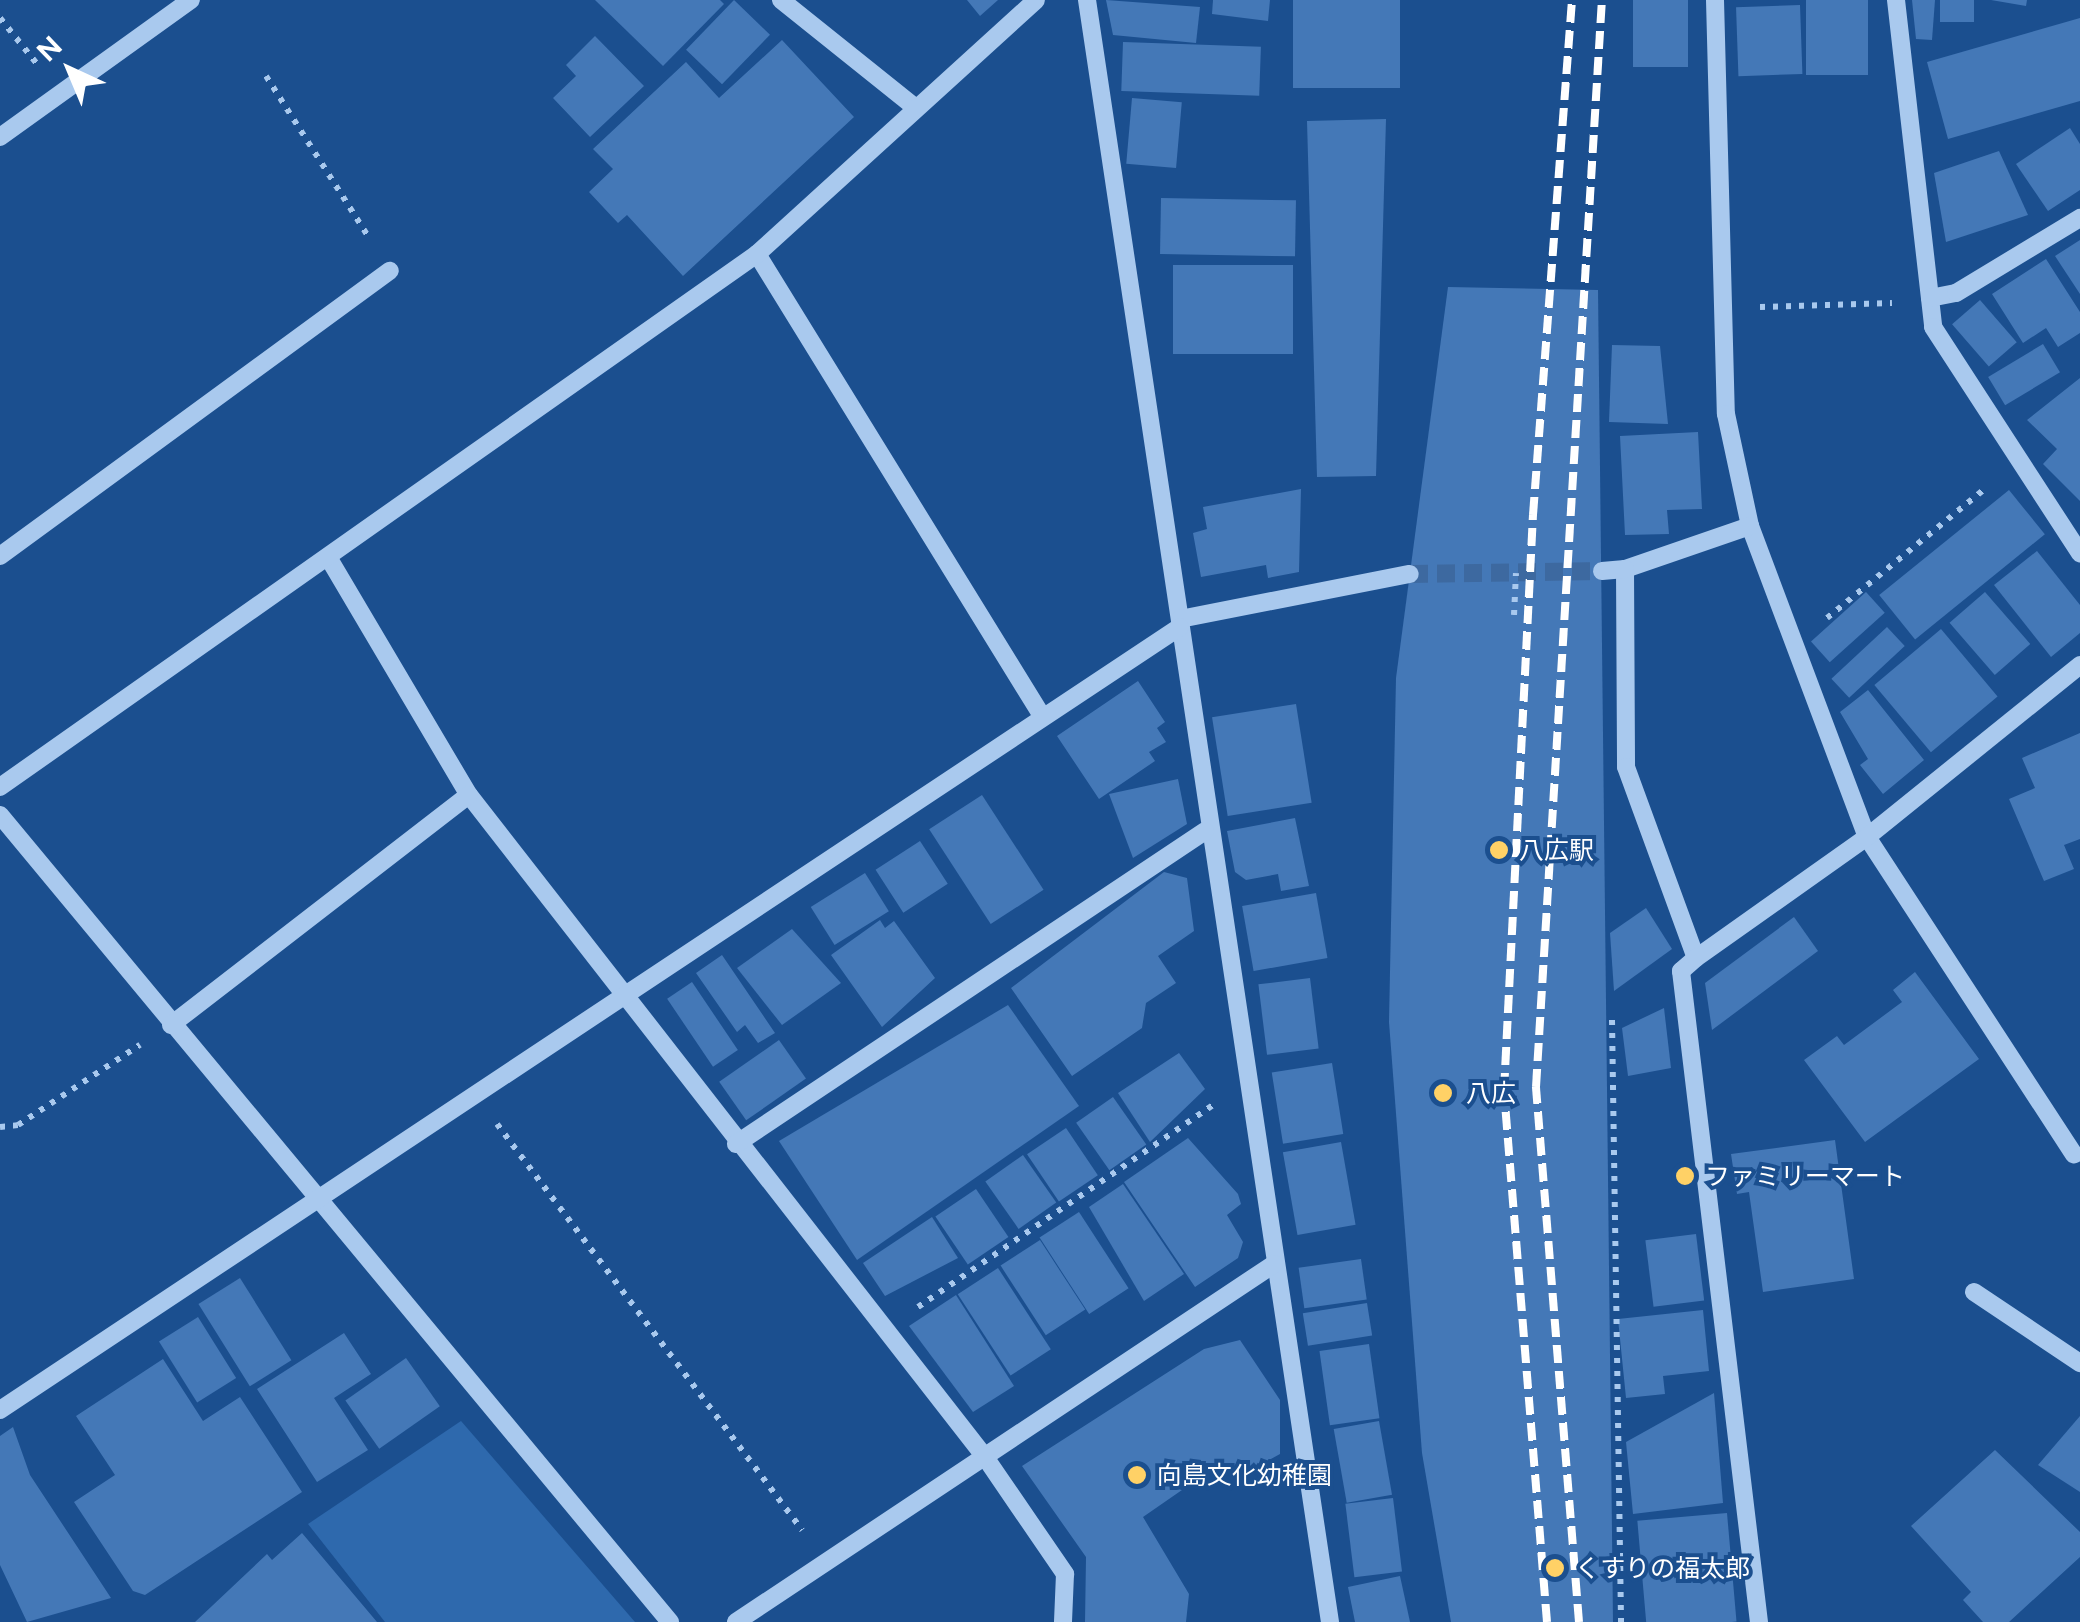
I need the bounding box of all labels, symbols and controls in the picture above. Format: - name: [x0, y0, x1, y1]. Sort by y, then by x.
- north arrow: [20, 20, 120, 120]
- text: N: [30, 29, 69, 68]
- place label: 八広駅: [1519, 835, 1594, 865]
- marker: 八広駅: [1488, 839, 1510, 861]
- place label: 八広: [1466, 1078, 1516, 1108]
- marker: 八広: [1430, 1080, 1456, 1106]
- place label: ファミリーマート: [1705, 1161, 1905, 1191]
- marker: ファミリーマート: [1674, 1165, 1696, 1187]
- place label: 向島文化幼稚園: [1157, 1460, 1332, 1490]
- marker: 向島文化幼稚園: [1126, 1464, 1148, 1486]
- place label: くすりの福太郎: [1575, 1553, 1750, 1583]
- marker: くすりの福太郎: [1544, 1557, 1566, 1579]

